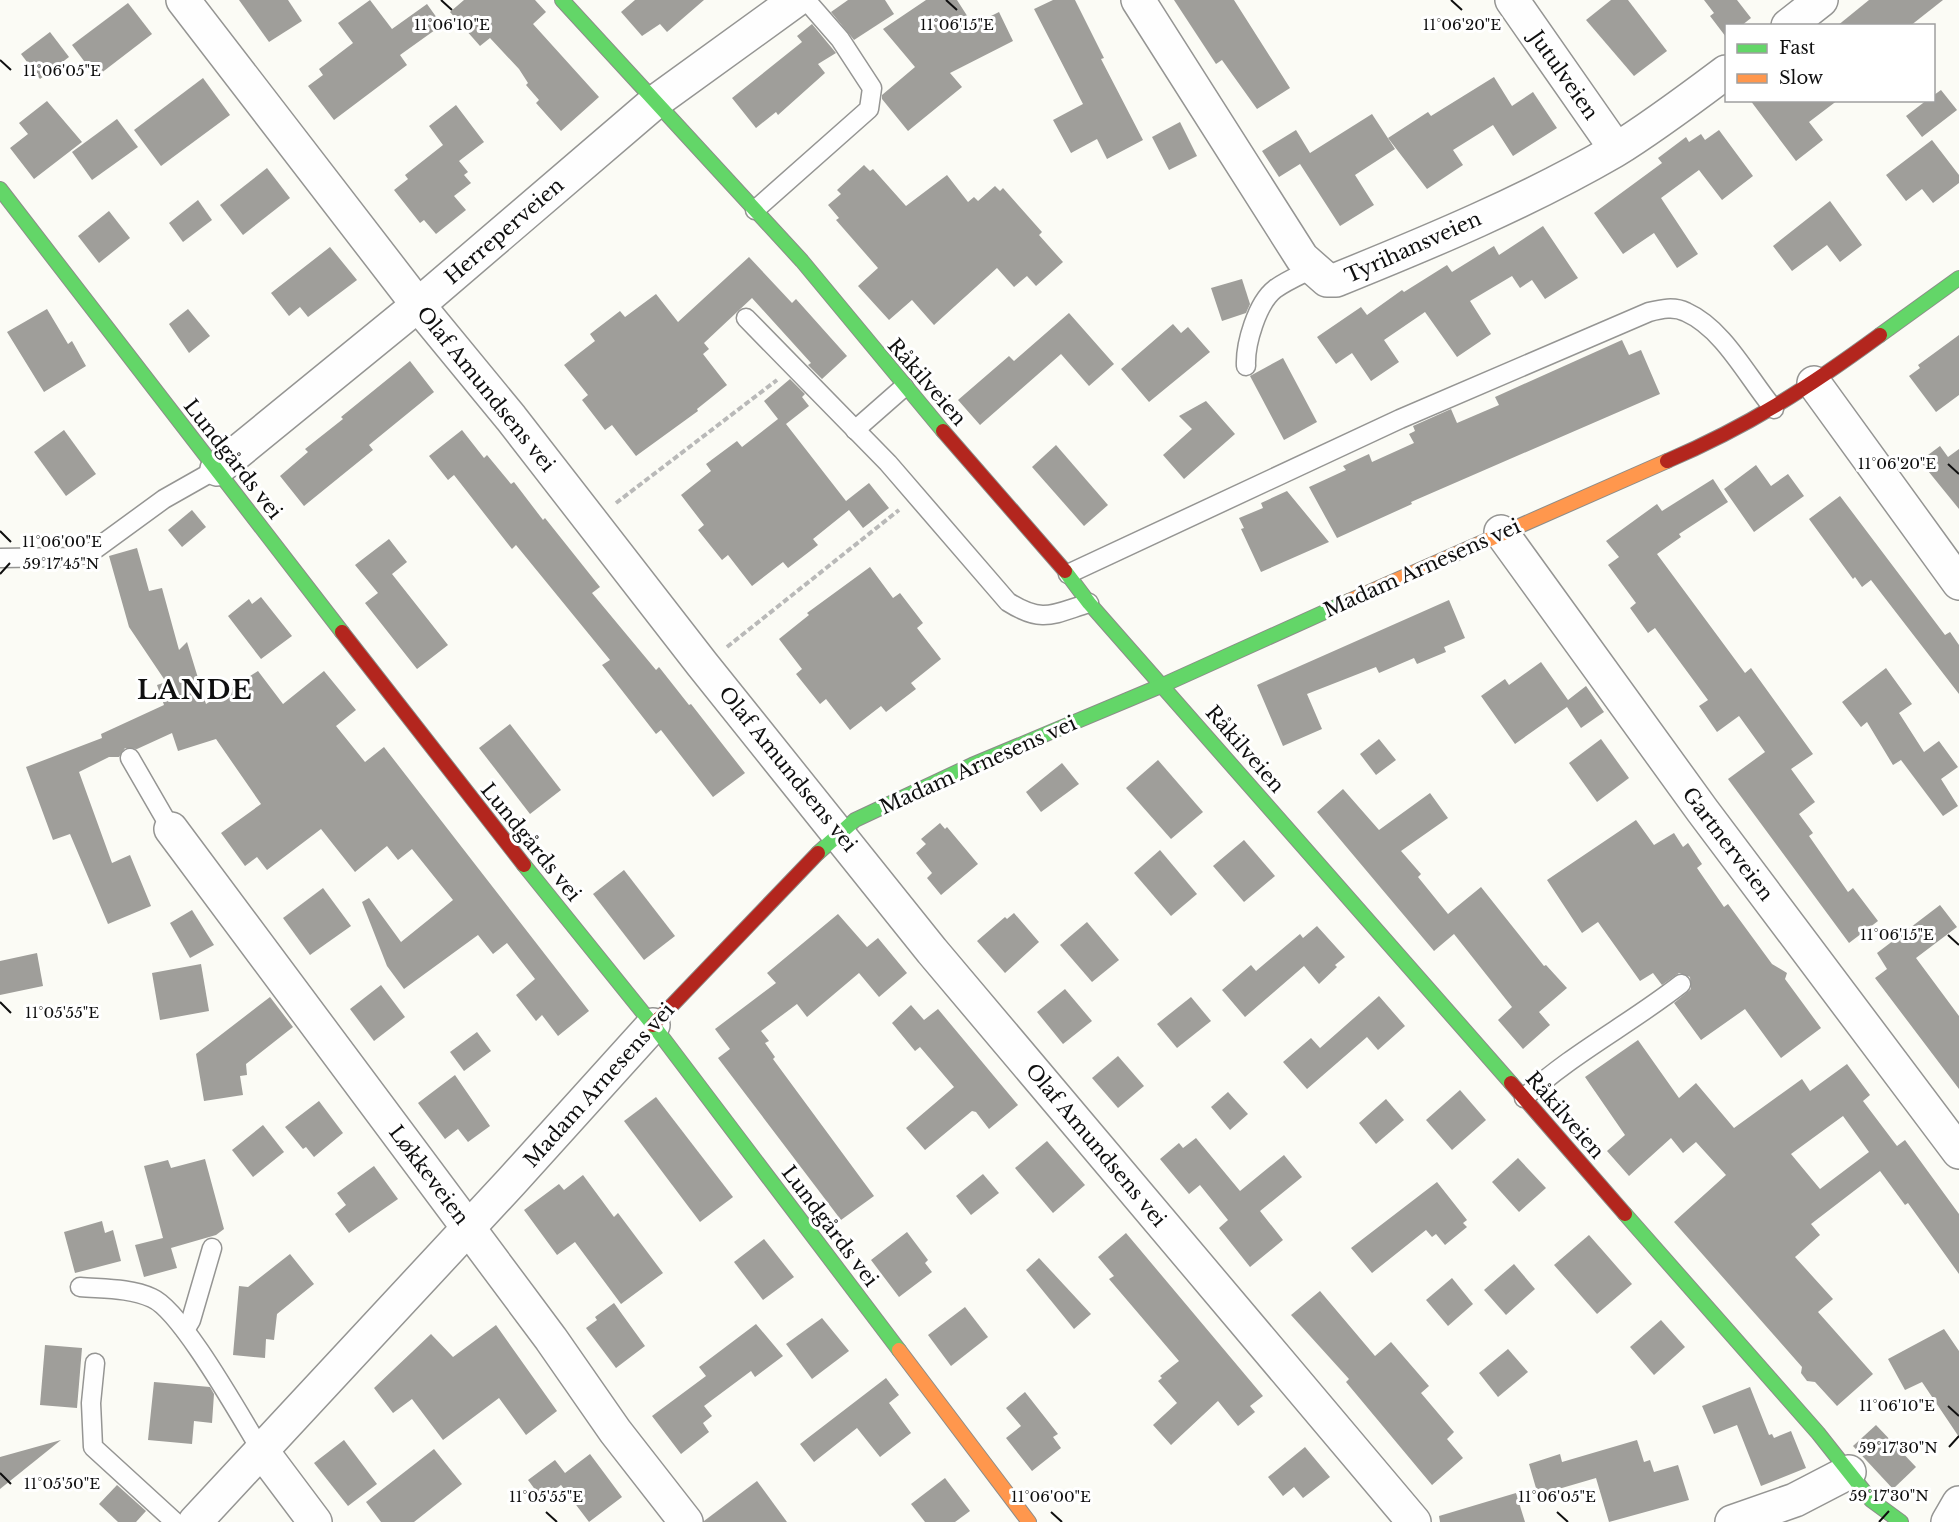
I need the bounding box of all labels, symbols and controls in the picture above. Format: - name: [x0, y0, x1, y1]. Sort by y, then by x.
- text: 11°06'10"E: [414, 15, 490, 34]
- text: 11°06'15"E: [920, 15, 994, 34]
- text: 11°06'20"E: [1423, 15, 1501, 34]
- street label: Jutulveien: [1523, 23, 1604, 124]
- legend: [1725, 24, 1935, 102]
- text: Fast: [1779, 37, 1816, 59]
- text: 11°06'05"E: [23, 61, 101, 80]
- text: Slow: [1779, 67, 1824, 89]
- street label: Herreperveien: [440, 173, 569, 289]
- street label: Tyrihansveien: [1341, 206, 1485, 288]
- street label: Olaf Amundsens vei: [412, 302, 560, 477]
- street label: Råkilveien: [883, 334, 972, 431]
- street label: Lundgårds vei: [179, 394, 287, 524]
- text: 11°06'20"E: [1858, 454, 1936, 473]
- street label: Madam Arnesens vei: [1320, 514, 1524, 622]
- text: 11°06'00"E: [22, 532, 102, 551]
- text: 59°17'45"N: [23, 554, 99, 573]
- district label: LANDE: [137, 674, 253, 706]
- street label: Olaf Amundsens vei: [714, 682, 862, 857]
- street label: Råkilveien: [1201, 701, 1290, 798]
- street label: Madam Arnesens vei: [876, 711, 1080, 819]
- street label: Lundgårds vei: [476, 778, 586, 906]
- street label: Gartnerveien: [1678, 783, 1779, 906]
- text: 11°06'15"E: [1860, 925, 1934, 944]
- street label: Madam Arnesens vei: [519, 998, 679, 1172]
- text: 11°05'55"E: [25, 1003, 99, 1022]
- street label: Olaf Amundsens vei: [1021, 1059, 1171, 1232]
- street label: Råkilveien: [1521, 1067, 1610, 1164]
- street label: Løkkeveien: [384, 1121, 474, 1230]
- street label: Lundgårds vei: [777, 1161, 883, 1291]
- text: 11°06'10"E: [1859, 1396, 1935, 1415]
- text: 59°17'30"N: [1858, 1438, 1938, 1457]
- text: 11°05'50"E: [24, 1474, 100, 1493]
- text: 59°17'30"N: [1849, 1486, 1929, 1505]
- text: 11°05'55"E: [509, 1487, 583, 1506]
- text: 11°06'00"E: [1011, 1487, 1091, 1506]
- text: 11°06'05"E: [1518, 1487, 1596, 1506]

